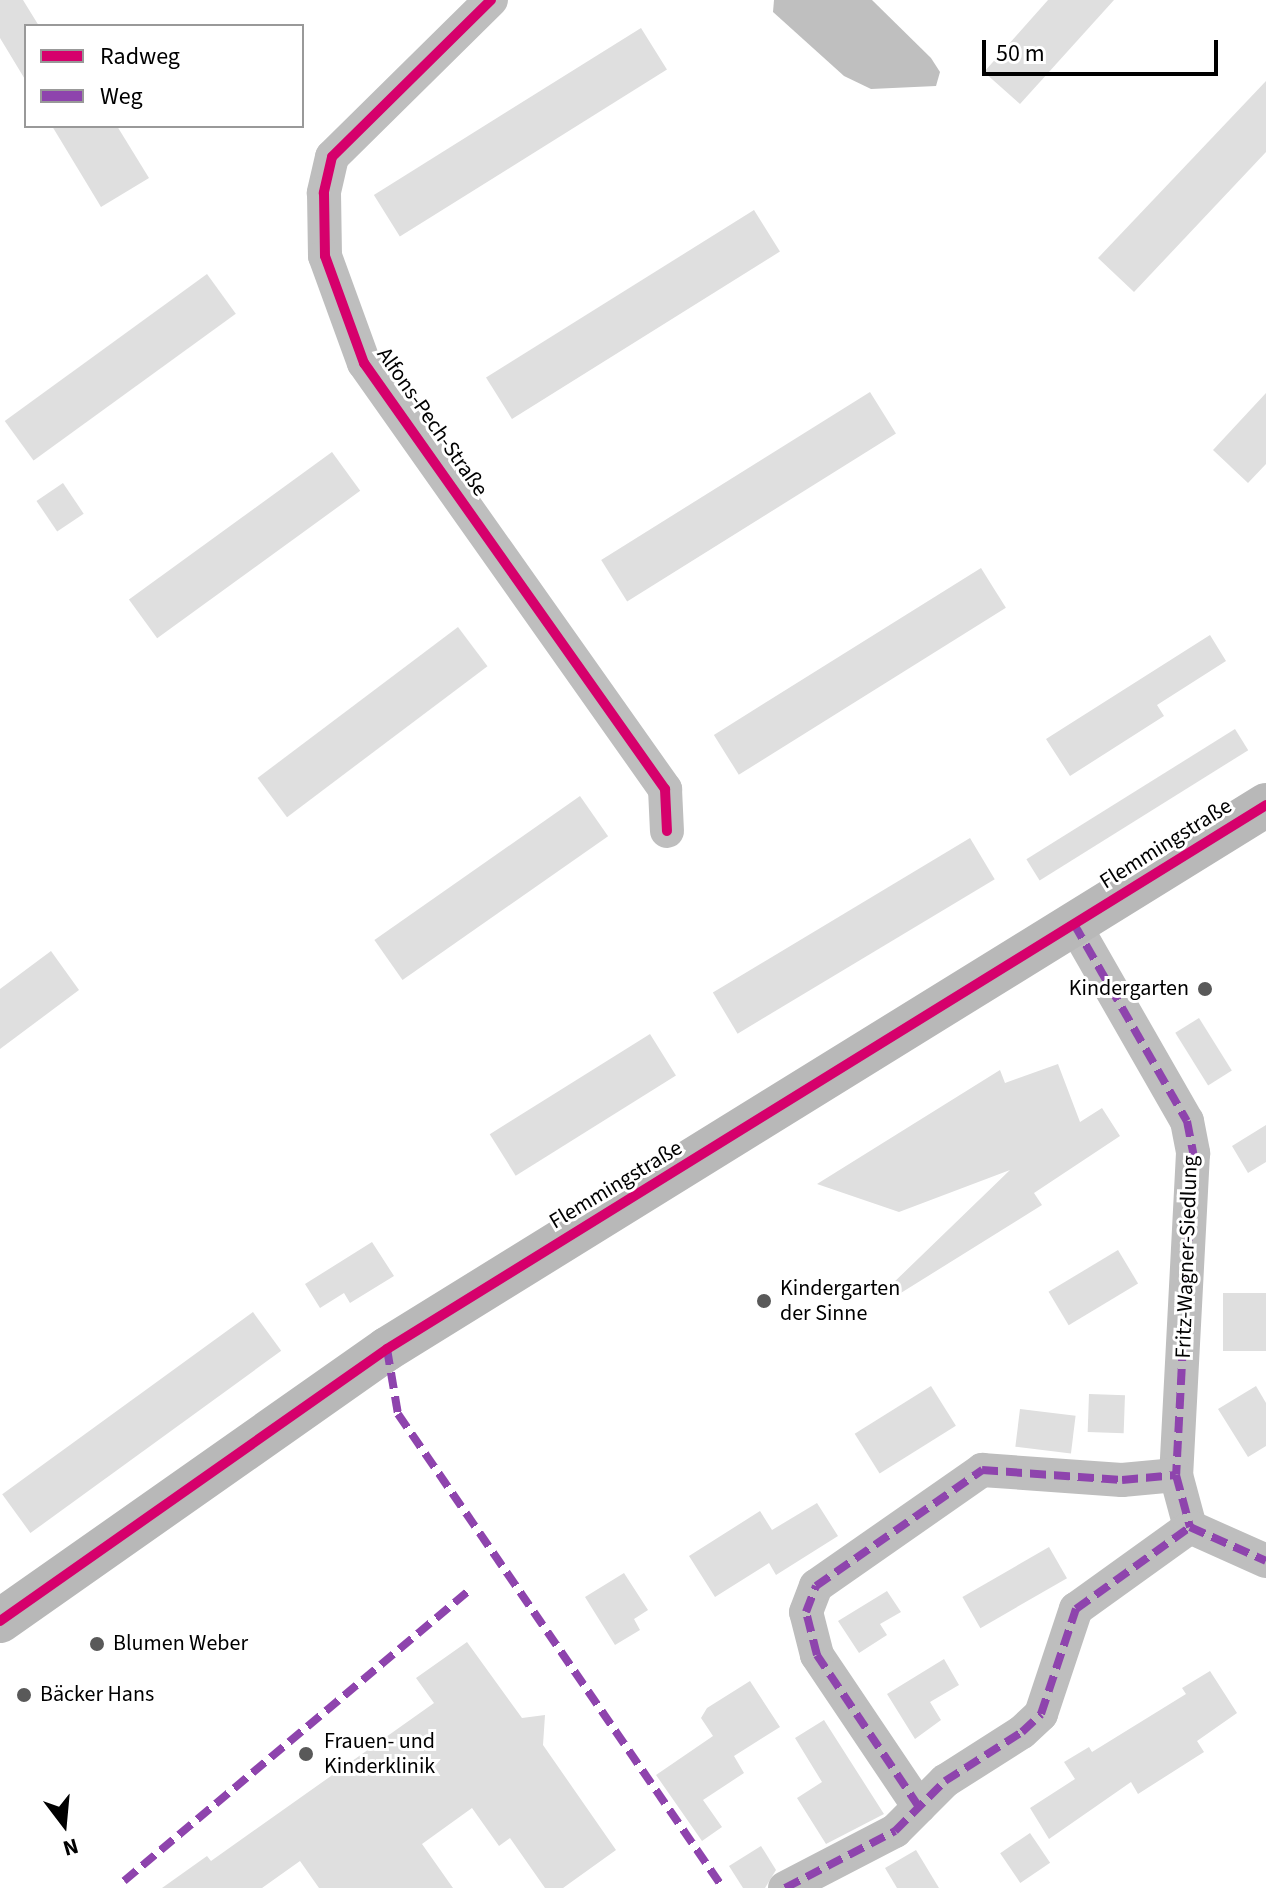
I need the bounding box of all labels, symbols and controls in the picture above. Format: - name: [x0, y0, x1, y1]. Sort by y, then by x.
- legend: [24, 24, 304, 128]
- scale bar: [986, 24, 1222, 74]
- text: 50 m: [996, 36, 1045, 71]
- text: Radweg: [100, 39, 180, 74]
- text: Weg: [100, 79, 143, 114]
- street label: Alfons-Pech-Straße: [371, 342, 493, 502]
- street label: Flemmingstraße: [1095, 793, 1237, 895]
- place label: Kindergarten: [1069, 976, 1189, 1002]
- marker: Kindergarten: [1196, 980, 1214, 998]
- street label: Flemmingstraße: [545, 1135, 687, 1235]
- street label: Fritz-Wagner-Siedlung: [1170, 1155, 1204, 1359]
- place label: Kindergarten der Sinne: [780, 1275, 900, 1326]
- marker: Kindergarten der Sinne: [755, 1292, 773, 1310]
- place label: Blumen Weber: [113, 1631, 248, 1657]
- marker: Blumen Weber: [88, 1635, 106, 1653]
- place label: Bäcker Hans: [40, 1682, 154, 1708]
- marker: Bäcker Hans: [15, 1686, 33, 1704]
- place label: Frauen- und Kinderklinik: [324, 1728, 435, 1780]
- marker: Frauen- und Kinderklinik: [295, 1743, 317, 1765]
- north arrow: [24, 1784, 104, 1864]
- text: N: [59, 1830, 82, 1864]

